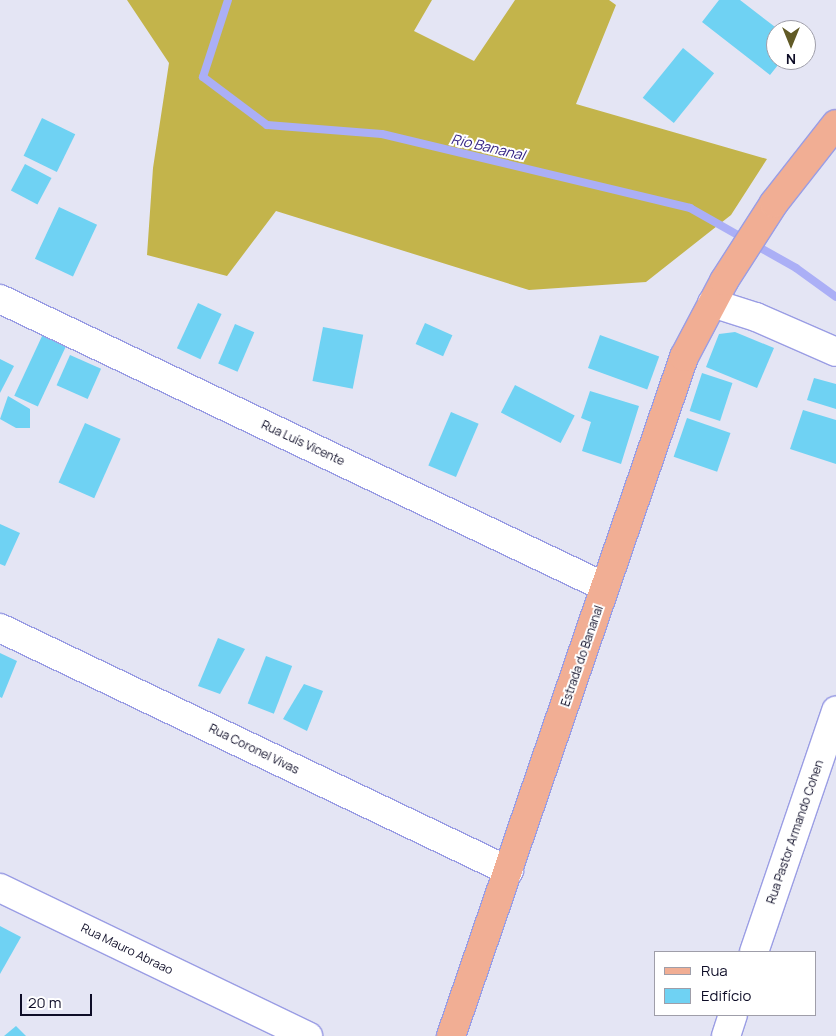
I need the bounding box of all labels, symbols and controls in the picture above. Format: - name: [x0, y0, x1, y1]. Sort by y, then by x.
- north arrow: [766, 20, 816, 70]
- text: N: [786, 50, 796, 69]
- water label: Rio Bananal: [450, 130, 526, 164]
- street label: Rua Luís Vicente: [259, 417, 347, 469]
- street label: Estrada do Bananal: [558, 604, 606, 708]
- street label: Rua Coronel Vivas: [207, 721, 301, 777]
- street label: Rua Pastor Armando Cohen: [764, 758, 826, 906]
- street label: Rua Mauro Abraao: [79, 920, 175, 978]
- legend: [654, 951, 816, 1016]
- text: Rua: [701, 960, 728, 981]
- scale bar: [22, 984, 95, 1016]
- text: Edifício: [701, 985, 751, 1006]
- text: 20 m: [28, 992, 61, 1013]

